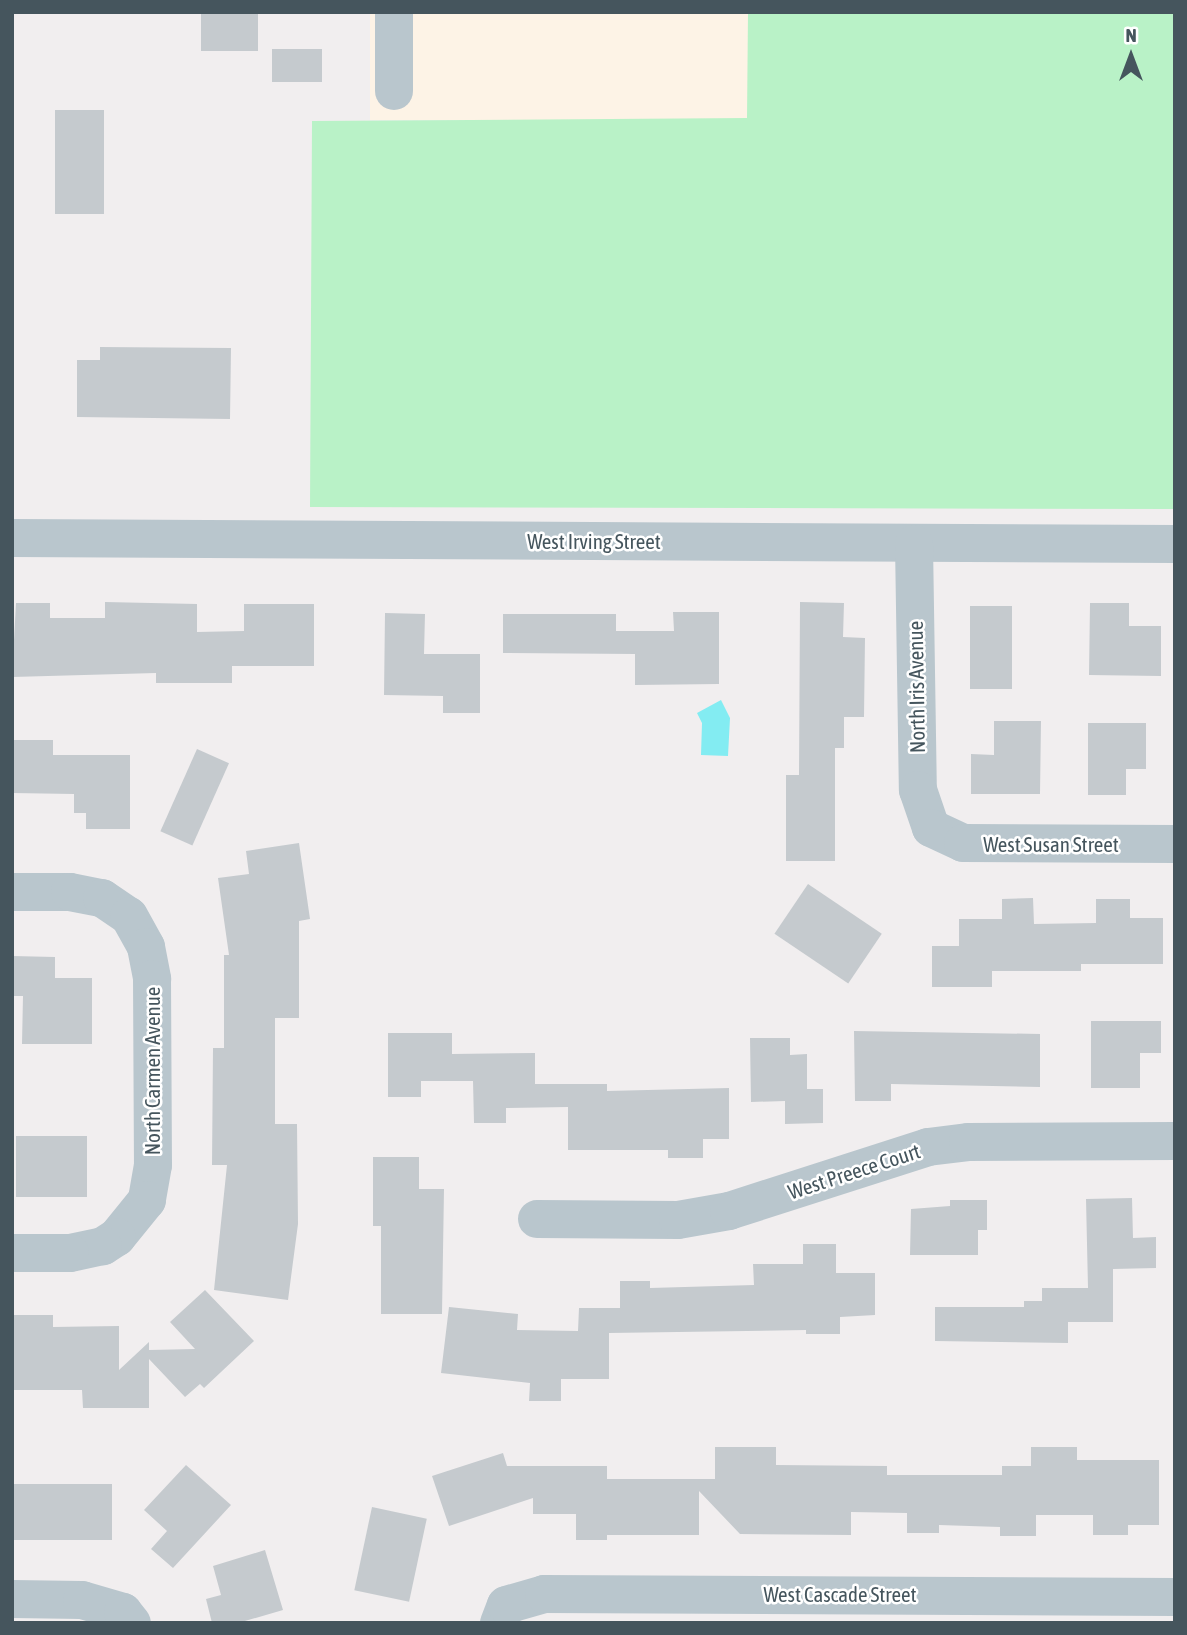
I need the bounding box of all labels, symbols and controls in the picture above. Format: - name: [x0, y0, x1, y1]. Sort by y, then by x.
- north arrow: [1096, 21, 1166, 91]
- text: N: [1125, 24, 1137, 46]
- street label: West Irving Street: [527, 528, 661, 554]
- street label: North Iris Avenue: [902, 621, 930, 753]
- street label: West Susan Street: [983, 831, 1119, 857]
- street label: North Carmen Avenue: [139, 987, 165, 1155]
- street label: West Preece Court: [785, 1138, 923, 1204]
- street label: West Cascade Street: [763, 1581, 917, 1607]

